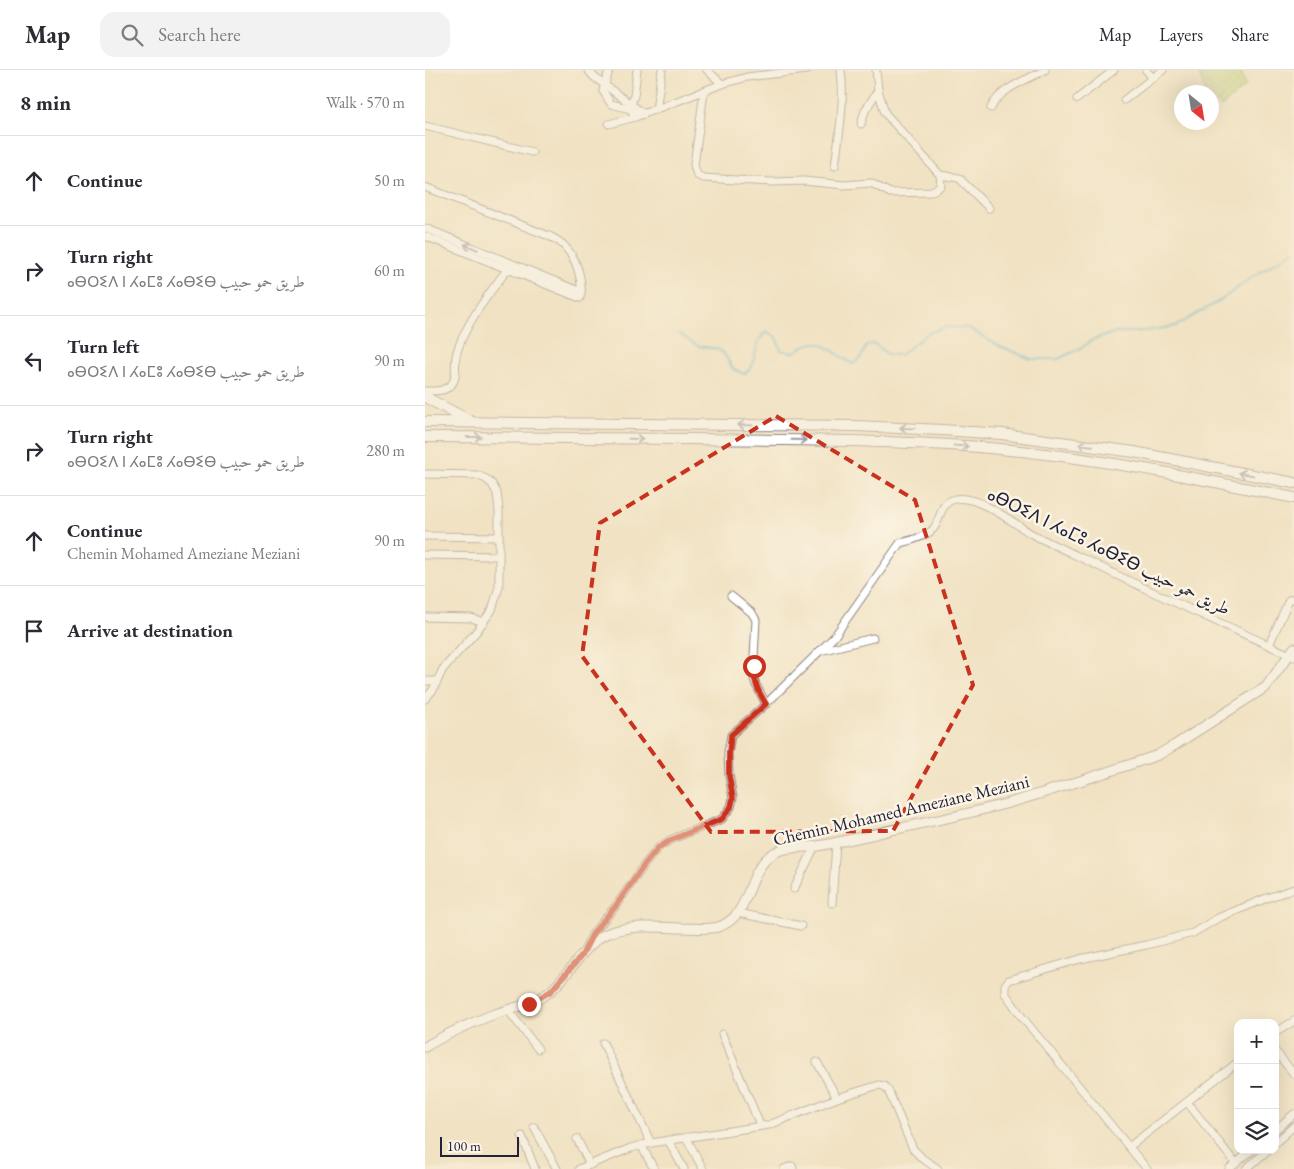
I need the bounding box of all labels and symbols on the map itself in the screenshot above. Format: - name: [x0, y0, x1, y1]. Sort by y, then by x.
- north arrow: [1174, 85, 1219, 130]
- one-way arrow: [464, 242, 479, 252]
- one-way arrow: [737, 420, 753, 430]
- one-way arrow: [899, 423, 915, 432]
- one-way arrow: [465, 432, 481, 442]
- one-way arrow: [628, 434, 644, 443]
- one-way arrow: [790, 435, 806, 445]
- one-way arrow: [1079, 440, 1095, 450]
- one-way arrow: [953, 441, 969, 450]
- one-way arrow: [1239, 468, 1255, 478]
- street label: ⴰⴱⵔⵉⴷ ⵏ ⵃⴰⵎⵓ ⵃⴰⴱⵉⴱ طريق حمو حبيب: [983, 482, 1234, 621]
- route start: [743, 655, 766, 678]
- street label: Chemin Mohamed Ameziane Meziani: [771, 769, 1032, 851]
- route end: [518, 993, 541, 1016]
- scale bar: [440, 1134, 519, 1157]

